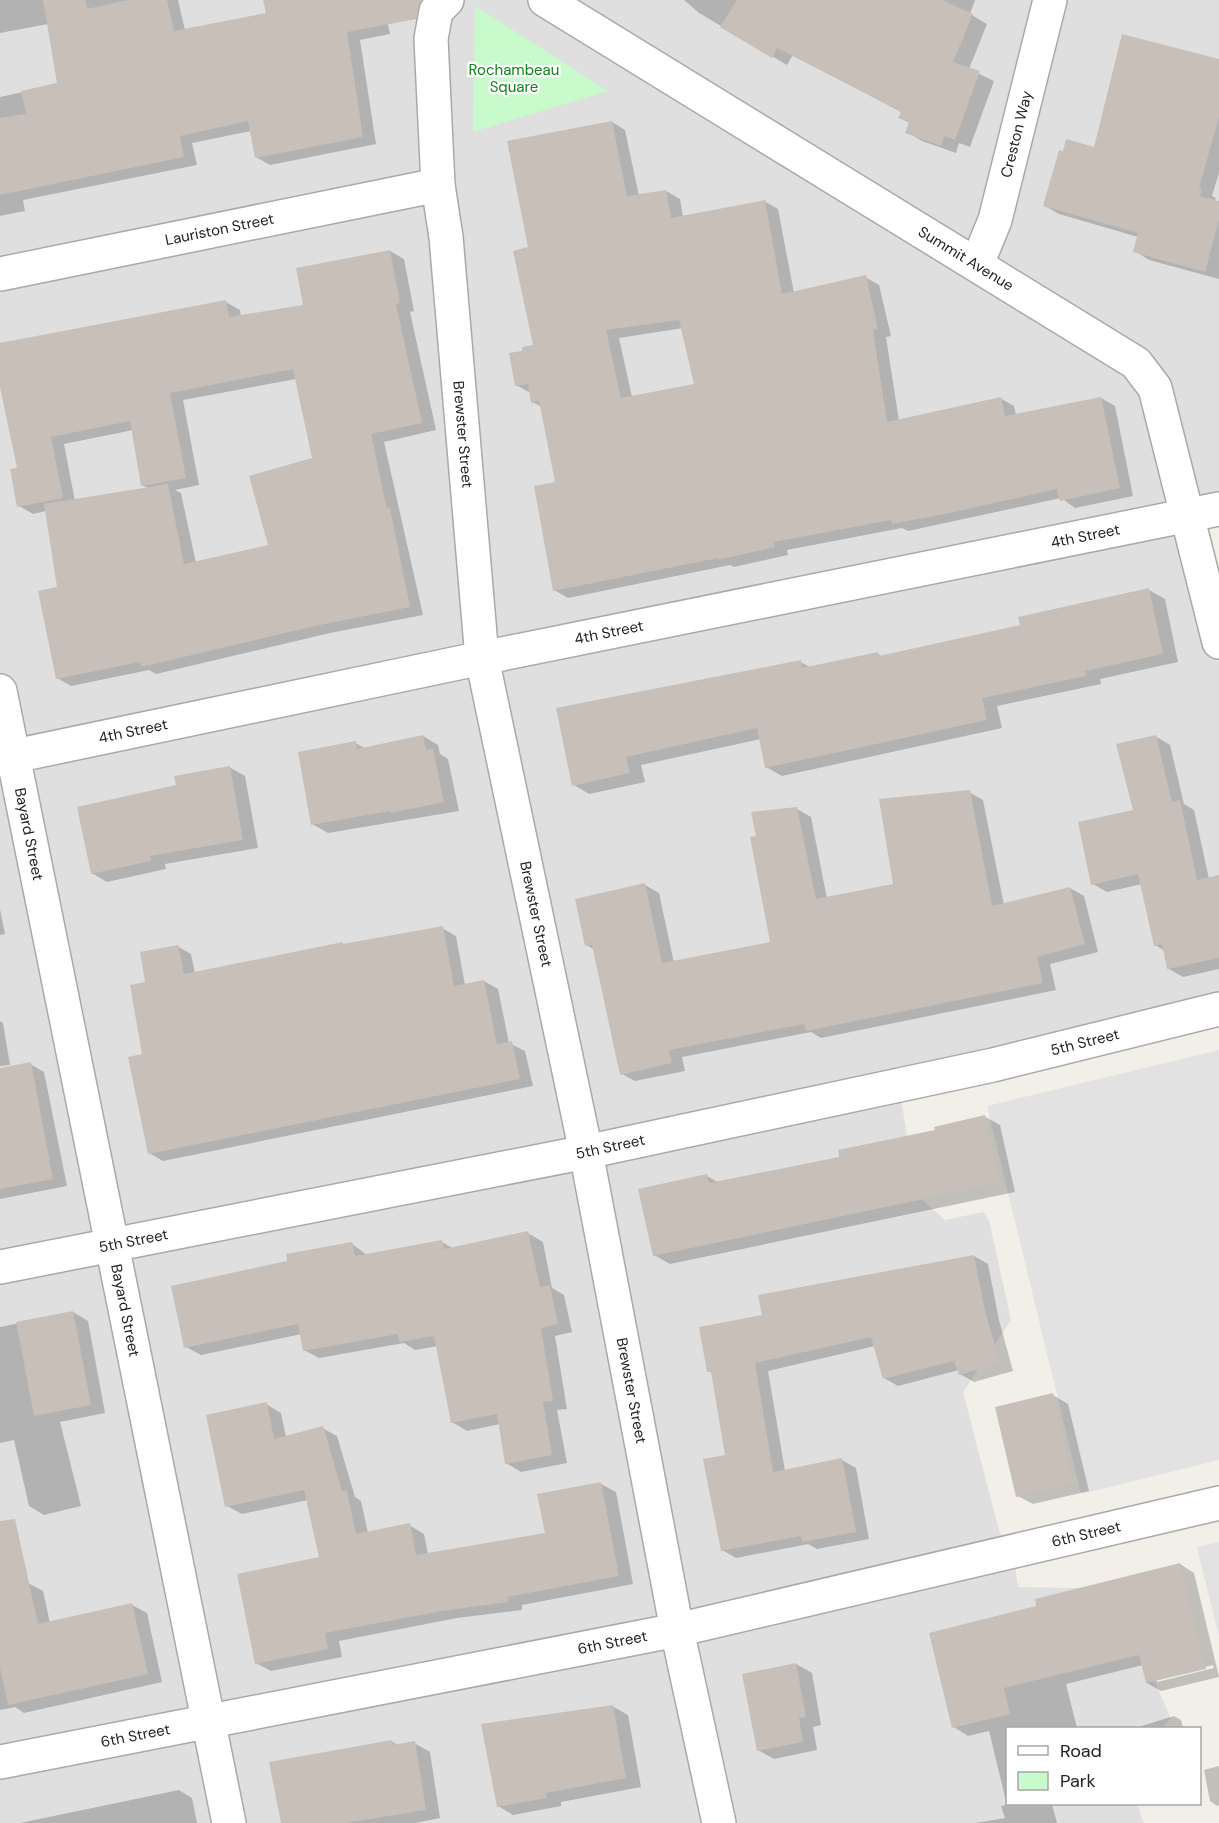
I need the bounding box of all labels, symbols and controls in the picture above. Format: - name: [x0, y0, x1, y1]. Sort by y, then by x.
- park label: Rochambeau Square: [469, 60, 559, 97]
- street label: Creston Way: [996, 88, 1037, 180]
- street label: Lauriston Street: [163, 209, 276, 250]
- street label: Summit Avenue: [914, 222, 1017, 295]
- street label: Brewster Street: [448, 380, 477, 489]
- street label: 4th Street: [1049, 519, 1122, 553]
- street label: 4th Street: [573, 616, 645, 649]
- street label: 4th Street: [97, 714, 170, 748]
- street label: Bayard Street: [10, 786, 48, 882]
- street label: Brewster Street: [515, 859, 557, 969]
- street label: 5th Street: [1048, 1024, 1121, 1060]
- street label: 5th Street: [574, 1130, 647, 1164]
- street label: 5th Street: [97, 1224, 170, 1257]
- street label: Bayard Street: [106, 1262, 144, 1359]
- street label: Brewster Street: [612, 1336, 651, 1445]
- street label: 6th Street: [1050, 1516, 1123, 1552]
- street label: 6th Street: [576, 1626, 649, 1659]
- street label: 6th Street: [99, 1719, 172, 1752]
- legend: [1006, 1727, 1201, 1805]
- text: Road: [1060, 1739, 1102, 1763]
- text: Park: [1060, 1769, 1096, 1793]

